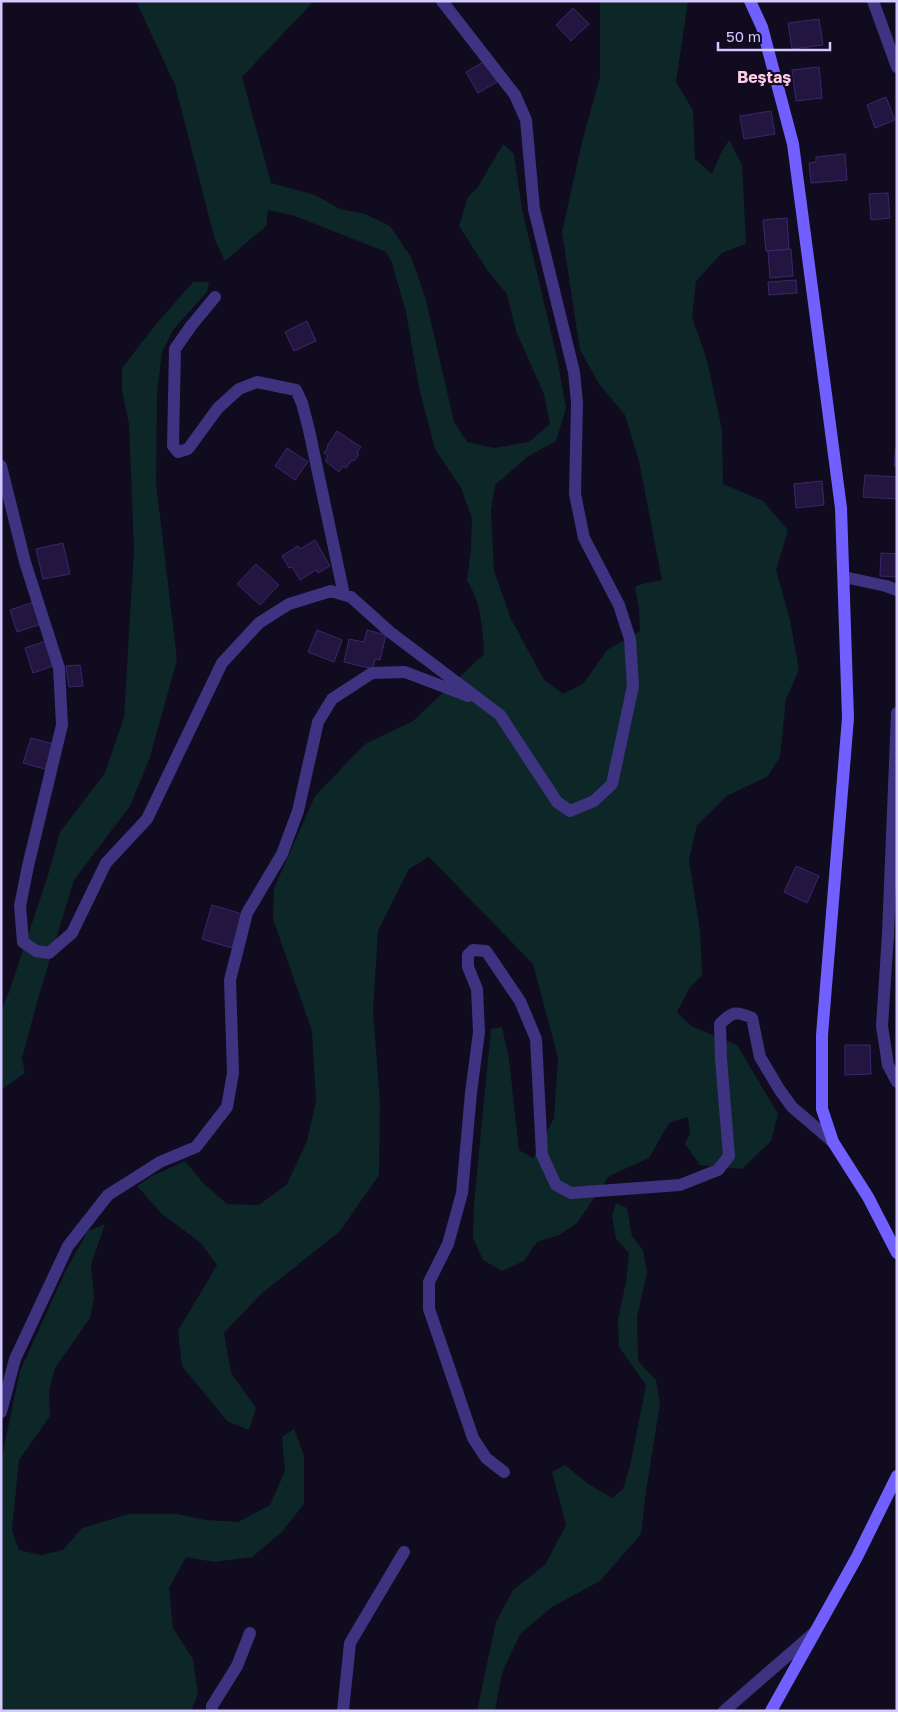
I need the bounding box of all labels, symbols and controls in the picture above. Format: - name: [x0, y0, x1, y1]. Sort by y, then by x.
- scale bar: [718, 20, 830, 52]
- text: 50 m: [726, 27, 761, 45]
- district label: Beştaş: [737, 67, 791, 87]

